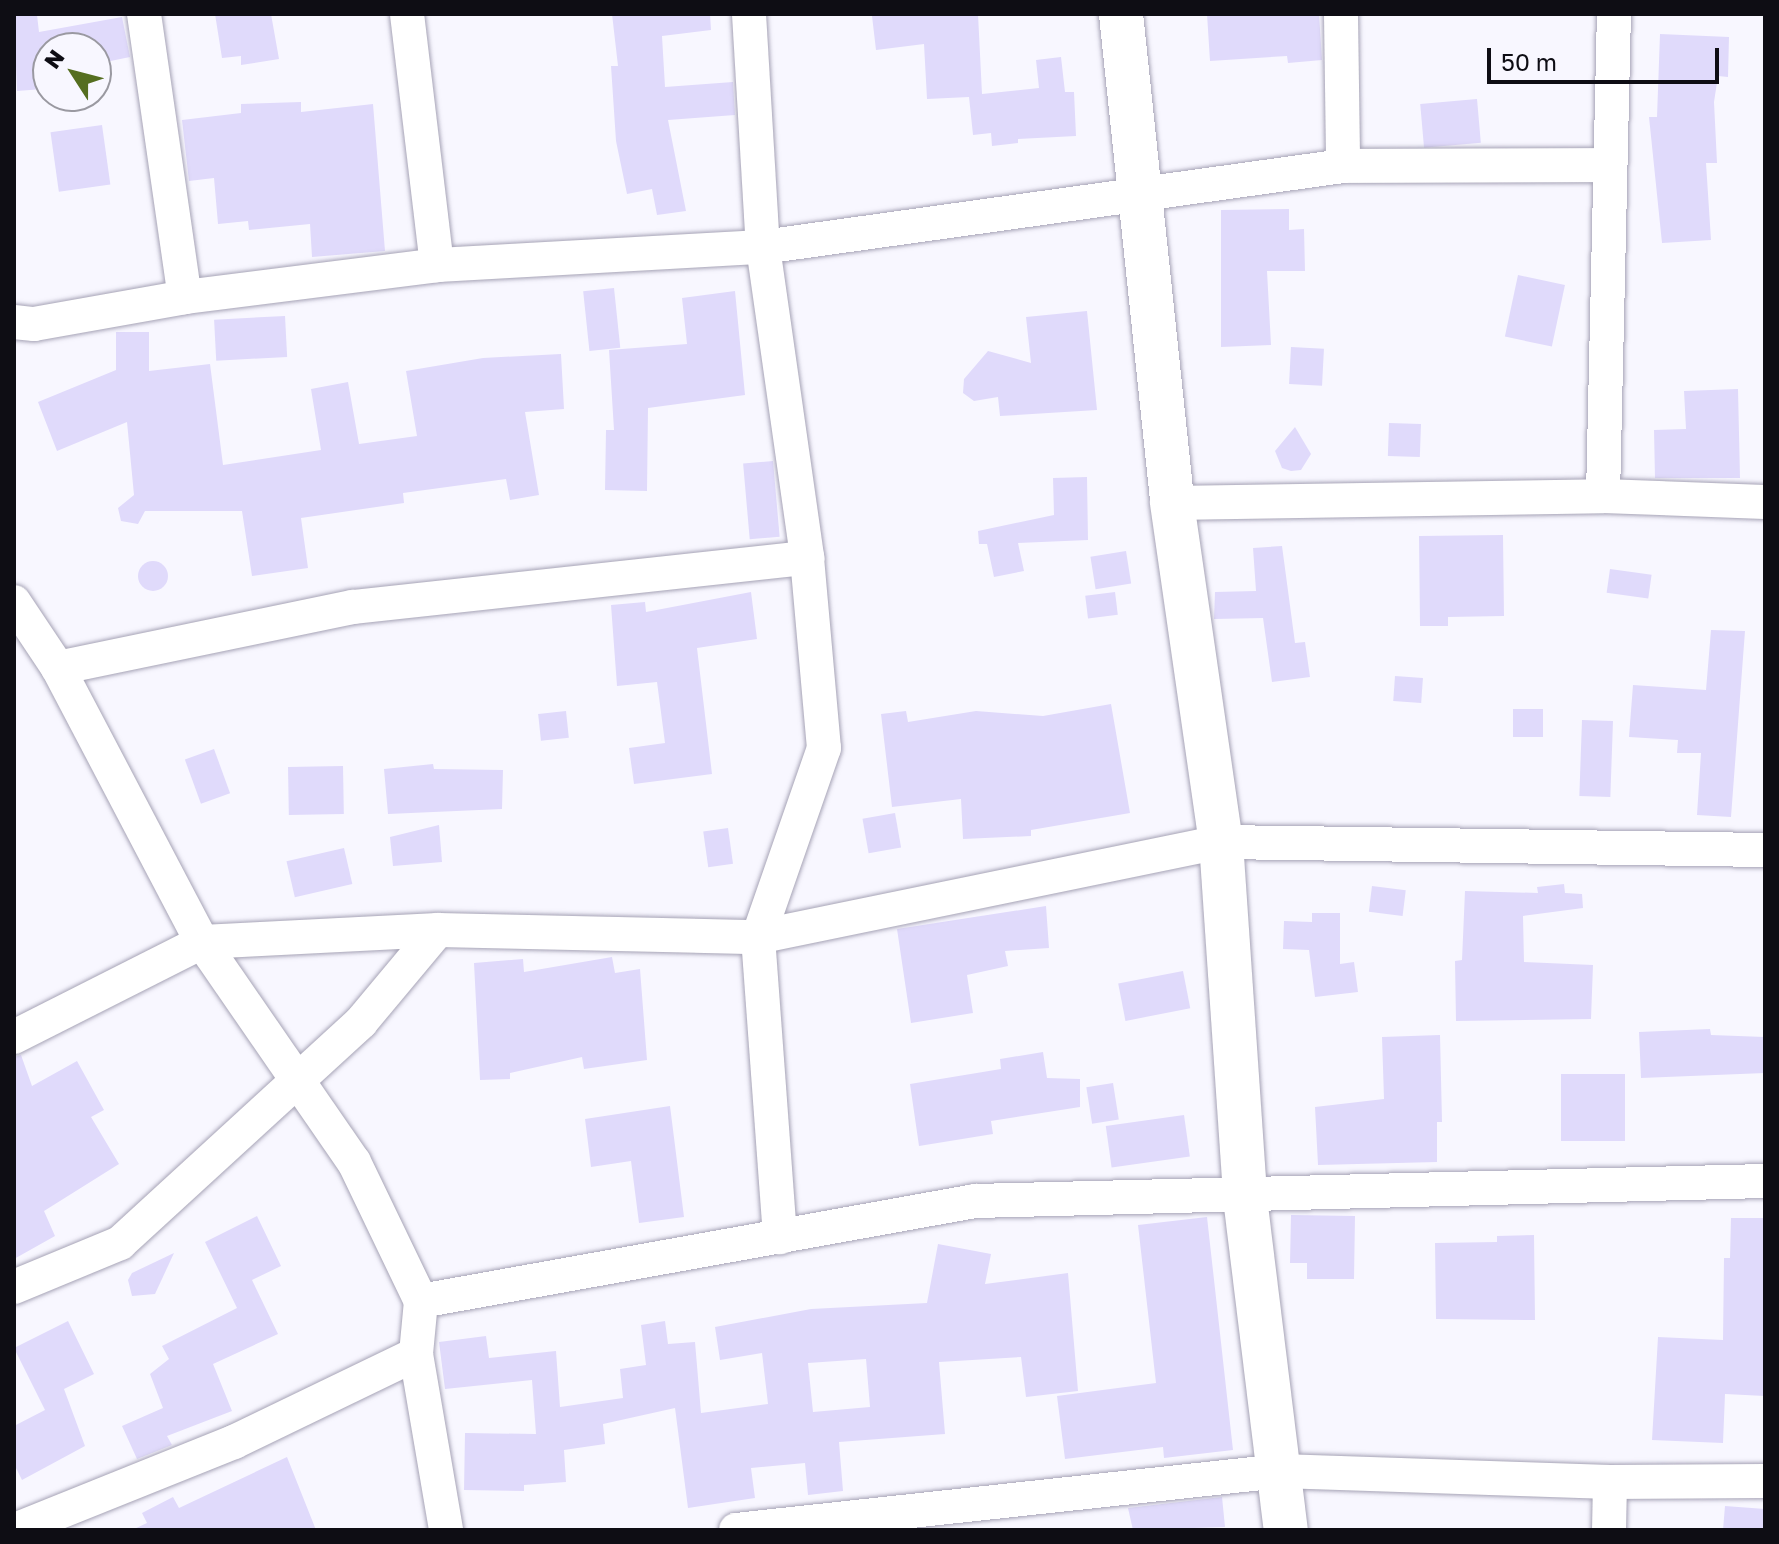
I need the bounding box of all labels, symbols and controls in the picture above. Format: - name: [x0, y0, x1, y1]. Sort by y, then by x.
- north arrow: [32, 32, 112, 112]
- scale bar: [1491, 32, 1723, 82]
- text: N: [38, 44, 70, 73]
- text: 50 m: [1501, 47, 1557, 76]

